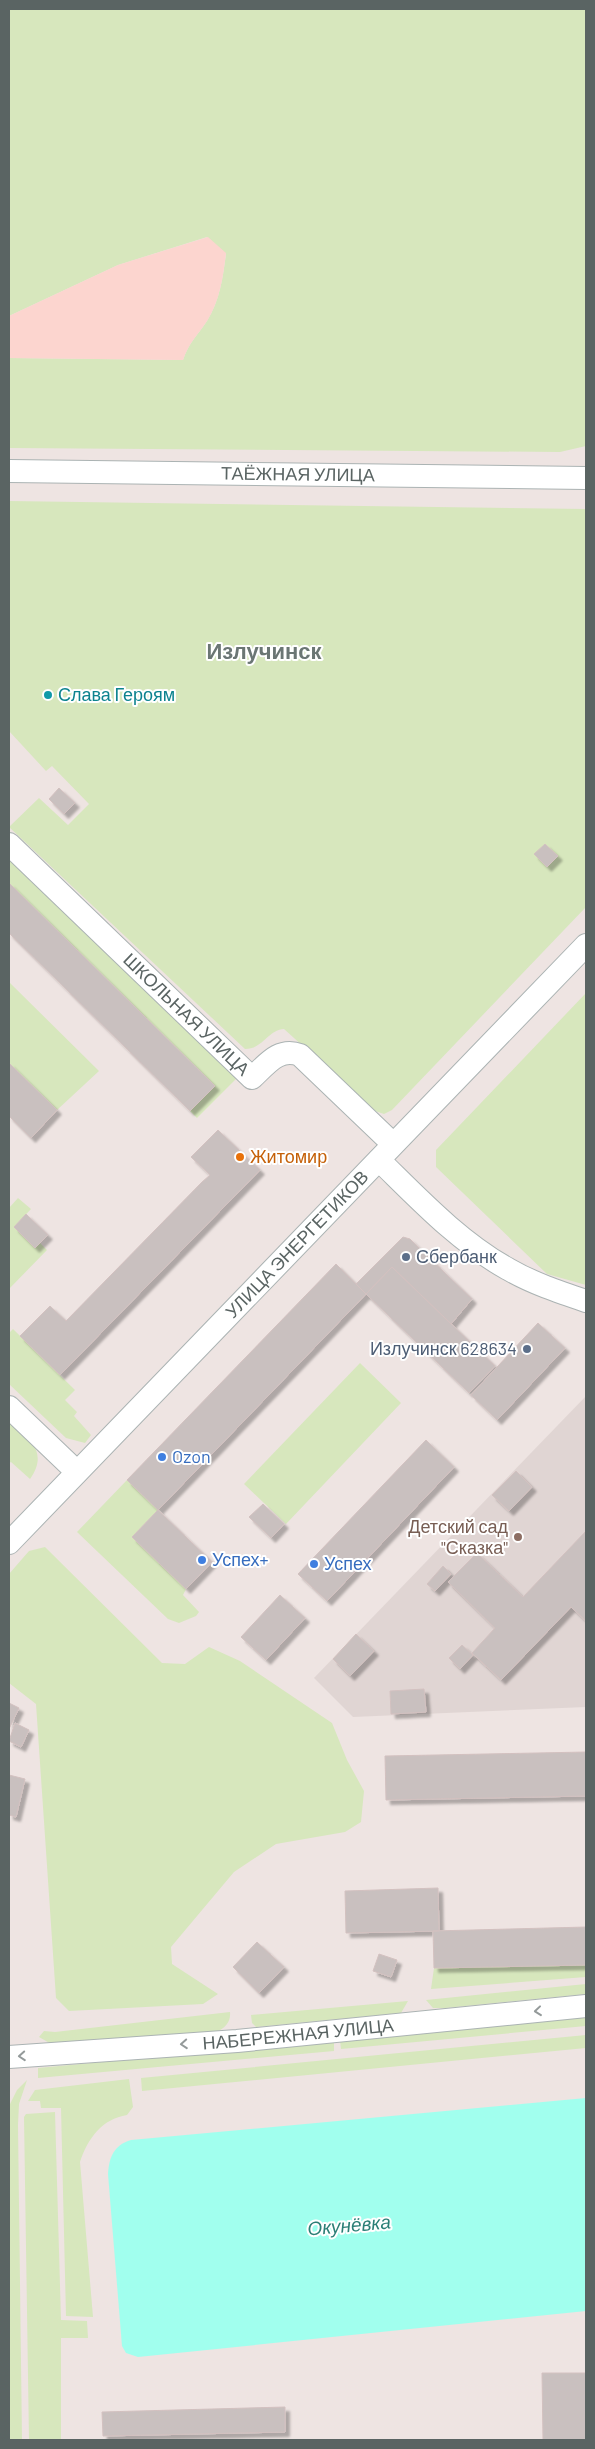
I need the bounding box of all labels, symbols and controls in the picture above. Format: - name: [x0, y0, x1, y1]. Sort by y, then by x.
- street label: ТАЁЖНАЯ УЛИЦА: [221, 462, 375, 485]
- district label: Излучинск: [206, 637, 323, 664]
- place label: Слава Героям: [58, 683, 175, 705]
- marker: Слава Героям: [42, 689, 54, 701]
- street label: ШКОЛЬНАЯ УЛИЦА: [119, 948, 255, 1080]
- place label: Житомир: [250, 1145, 327, 1167]
- marker: Житомир: [234, 1151, 246, 1163]
- street label: УЛИЦА ЭНЕРГЕТИКОВ: [220, 1165, 373, 1322]
- place label: Сбербанк: [416, 1245, 497, 1267]
- marker: Сбербанк: [400, 1251, 412, 1263]
- place label: Излучинск 628634: [370, 1337, 517, 1359]
- marker: Излучинск 628634: [521, 1343, 533, 1355]
- place label: Ozon: [172, 1445, 211, 1467]
- marker: Ozon: [156, 1451, 168, 1463]
- place label: Детский сад "Сказка": [408, 1515, 508, 1558]
- marker: Детский сад "Сказка": [512, 1531, 524, 1543]
- place label: Успех+: [212, 1548, 269, 1570]
- place label: Успех: [324, 1552, 372, 1574]
- marker: Успех+: [196, 1554, 208, 1566]
- marker: Успех: [308, 1558, 320, 1570]
- one-way arrow: [533, 2005, 541, 2016]
- street label: НАБЕРЕЖНАЯ УЛИЦА: [202, 2013, 395, 2053]
- one-way arrow: [180, 2039, 188, 2050]
- one-way arrow: [18, 2051, 26, 2062]
- water label: Окунёвка: [306, 2209, 392, 2240]

